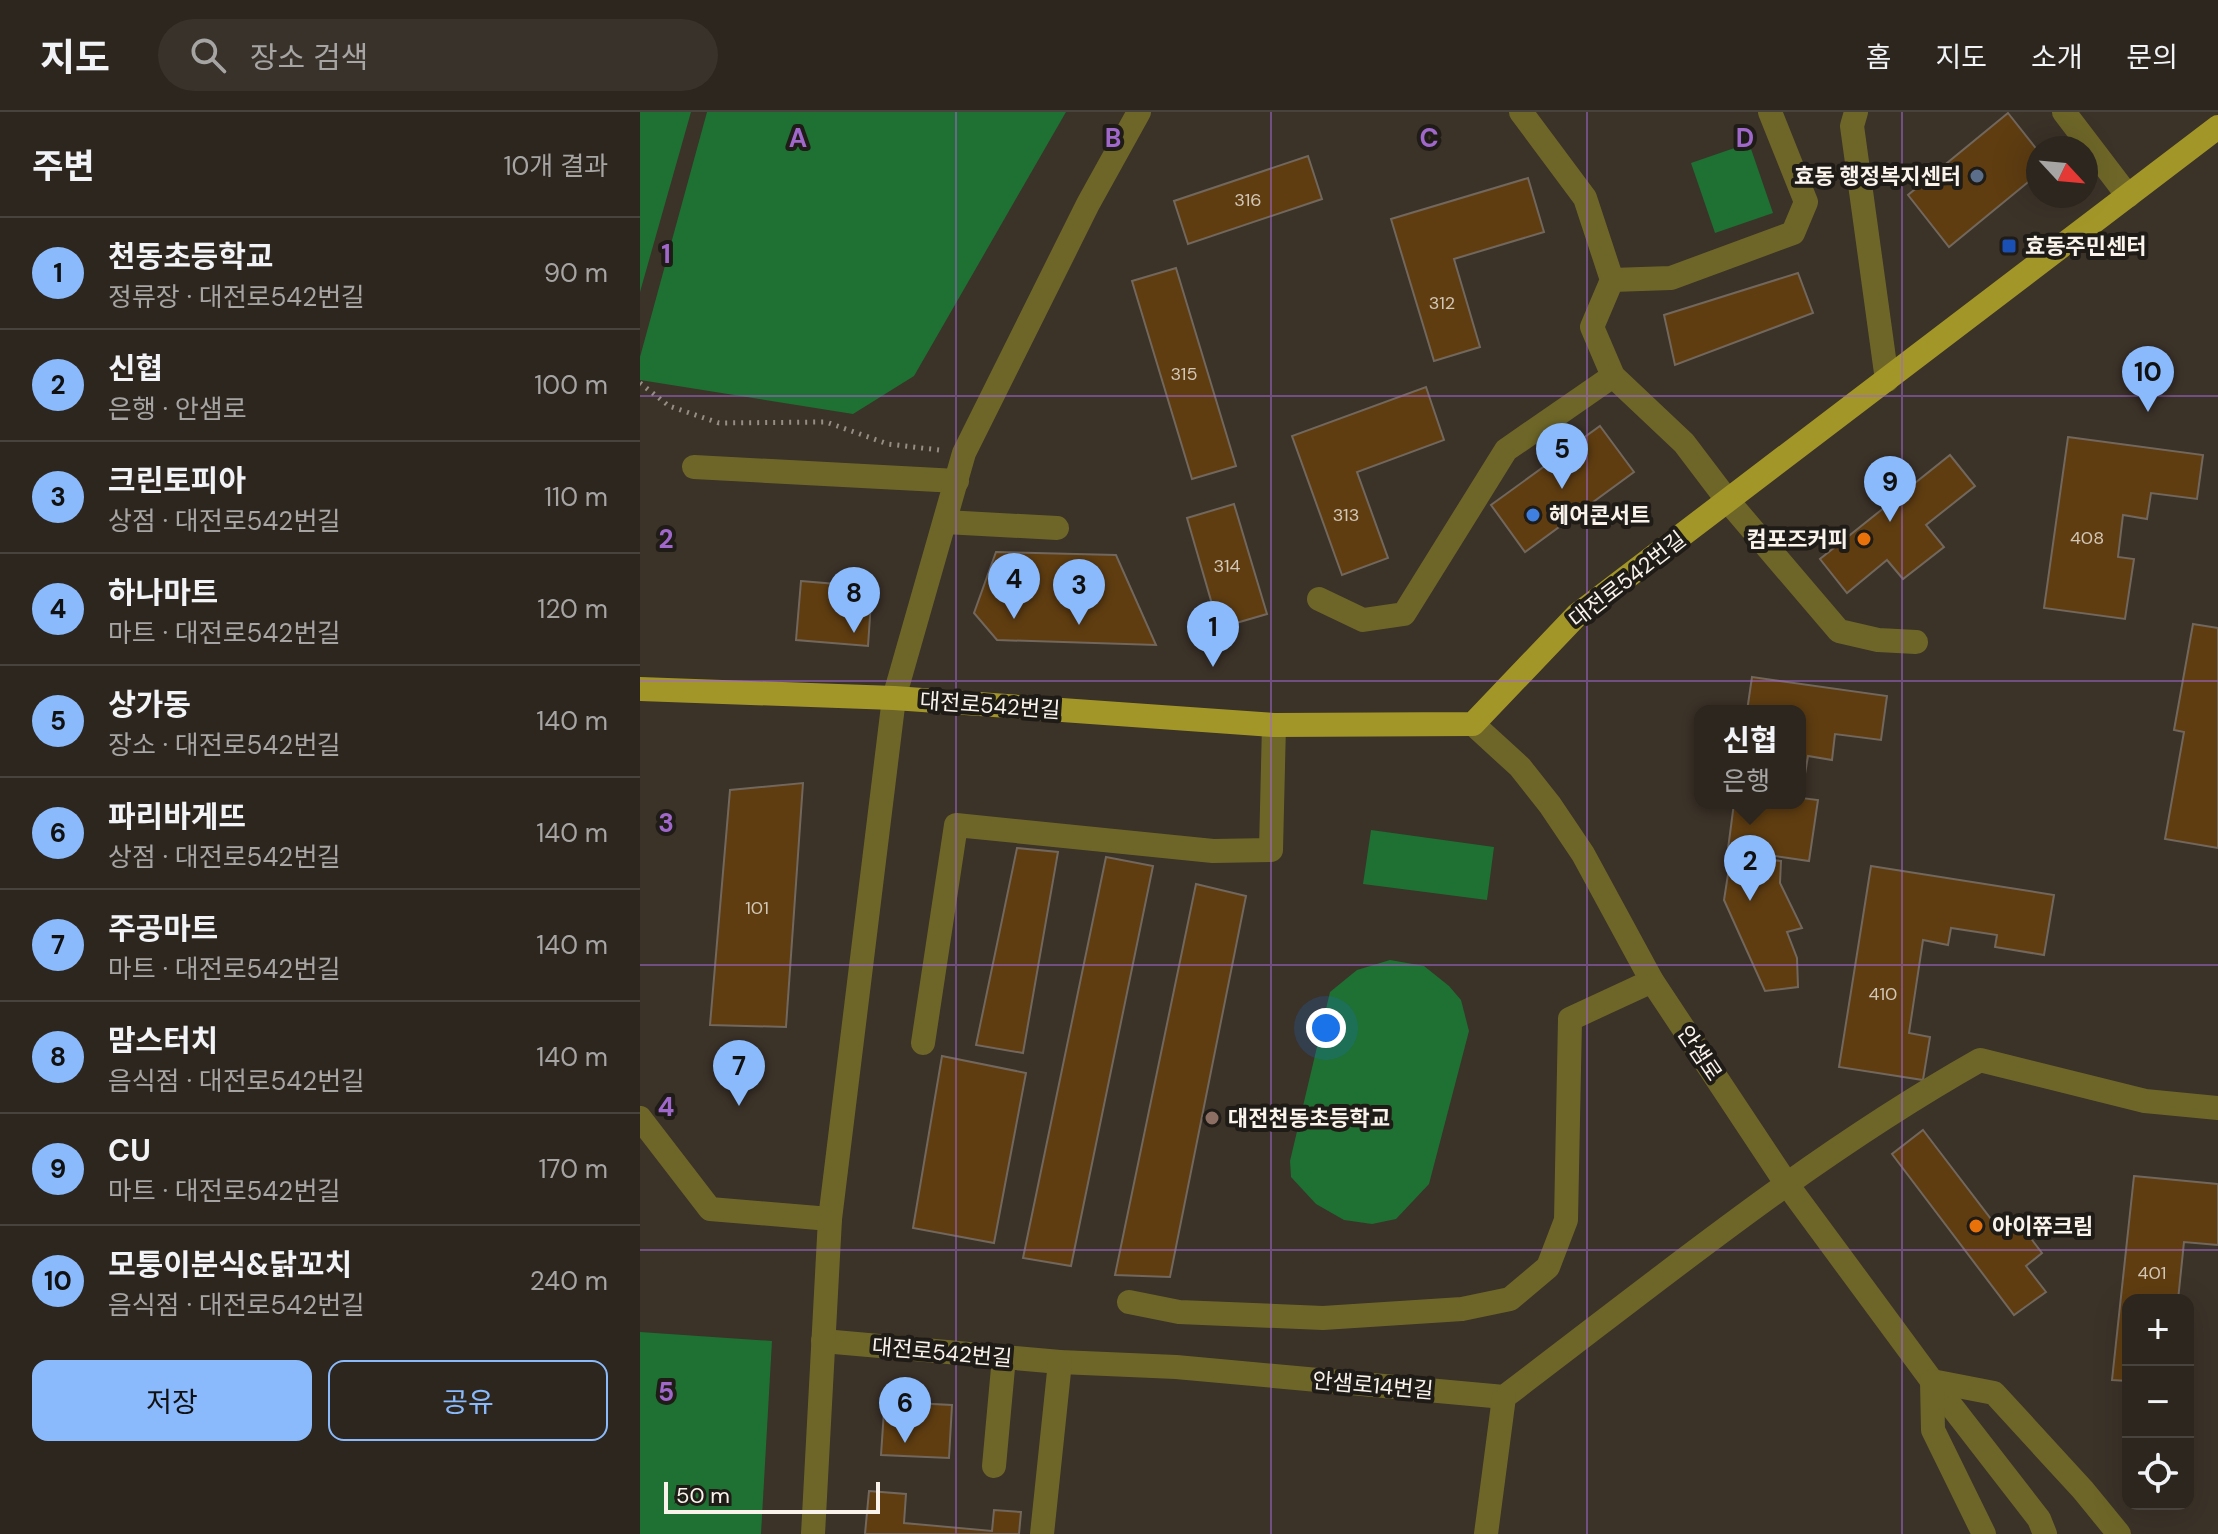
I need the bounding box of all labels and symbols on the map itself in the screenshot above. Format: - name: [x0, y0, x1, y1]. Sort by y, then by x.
- text: A: [789, 121, 807, 155]
- text: B: [1105, 121, 1121, 155]
- text: C: [1419, 121, 1439, 155]
- text: D: [1736, 121, 1754, 155]
- north arrow: [2026, 136, 2098, 208]
- place label: 효동 행정복지센터: [1794, 162, 1961, 191]
- marker: 효동 행정복지센터: [1968, 167, 1986, 185]
- house number: 316: [1234, 188, 1262, 212]
- place label: 효동주민센터: [2025, 232, 2146, 261]
- text: 1: [661, 237, 671, 271]
- marker: 효동주민센터: [2000, 237, 2018, 255]
- house number: 312: [1429, 291, 1455, 315]
- pin: 10: [2122, 346, 2174, 412]
- house number: 315: [1171, 362, 1197, 386]
- pin: 5: [1536, 423, 1588, 489]
- pin: 9: [1864, 456, 1916, 522]
- place label: 헤어콘서트: [1549, 501, 1650, 530]
- house number: 313: [1333, 503, 1359, 527]
- marker: 헤어콘서트: [1524, 506, 1542, 524]
- text: 2: [658, 522, 674, 556]
- street label: 대전로542번길: [1563, 525, 1692, 634]
- place label: 컴포즈커피: [1747, 525, 1848, 554]
- house number: 408: [2070, 526, 2104, 550]
- marker: 컴포즈커피: [1855, 530, 1873, 548]
- pin: 4: [988, 553, 1040, 619]
- house number: 314: [1214, 554, 1241, 578]
- pin: 3: [1053, 559, 1105, 625]
- pin: 8: [828, 567, 880, 633]
- pin: 1: [1187, 601, 1239, 667]
- street label: 대전로542번길: [919, 686, 1061, 725]
- text: 3: [658, 806, 674, 840]
- pin: 2: [1724, 835, 1776, 901]
- house number: 101: [745, 896, 769, 920]
- house number: 410: [1869, 982, 1897, 1006]
- your location: [1306, 1008, 1346, 1048]
- street label: 안샘로: [1671, 1020, 1729, 1087]
- pin: 7: [713, 1040, 765, 1106]
- text: 4: [658, 1090, 674, 1124]
- place label: 대전천동초등학교: [1228, 1104, 1390, 1133]
- marker: 대전천동초등학교: [1203, 1109, 1221, 1127]
- place label: 아이쮸크림: [1992, 1212, 2093, 1241]
- marker: 아이쮸크림: [1967, 1217, 1985, 1235]
- house number: 401: [2138, 1261, 2166, 1285]
- street label: 대전로542번길: [871, 1332, 1013, 1373]
- street label: 안샘로14번길: [1311, 1366, 1435, 1405]
- text: 5: [658, 1375, 674, 1409]
- pin: 6: [879, 1377, 931, 1443]
- scale bar: [664, 1478, 880, 1514]

